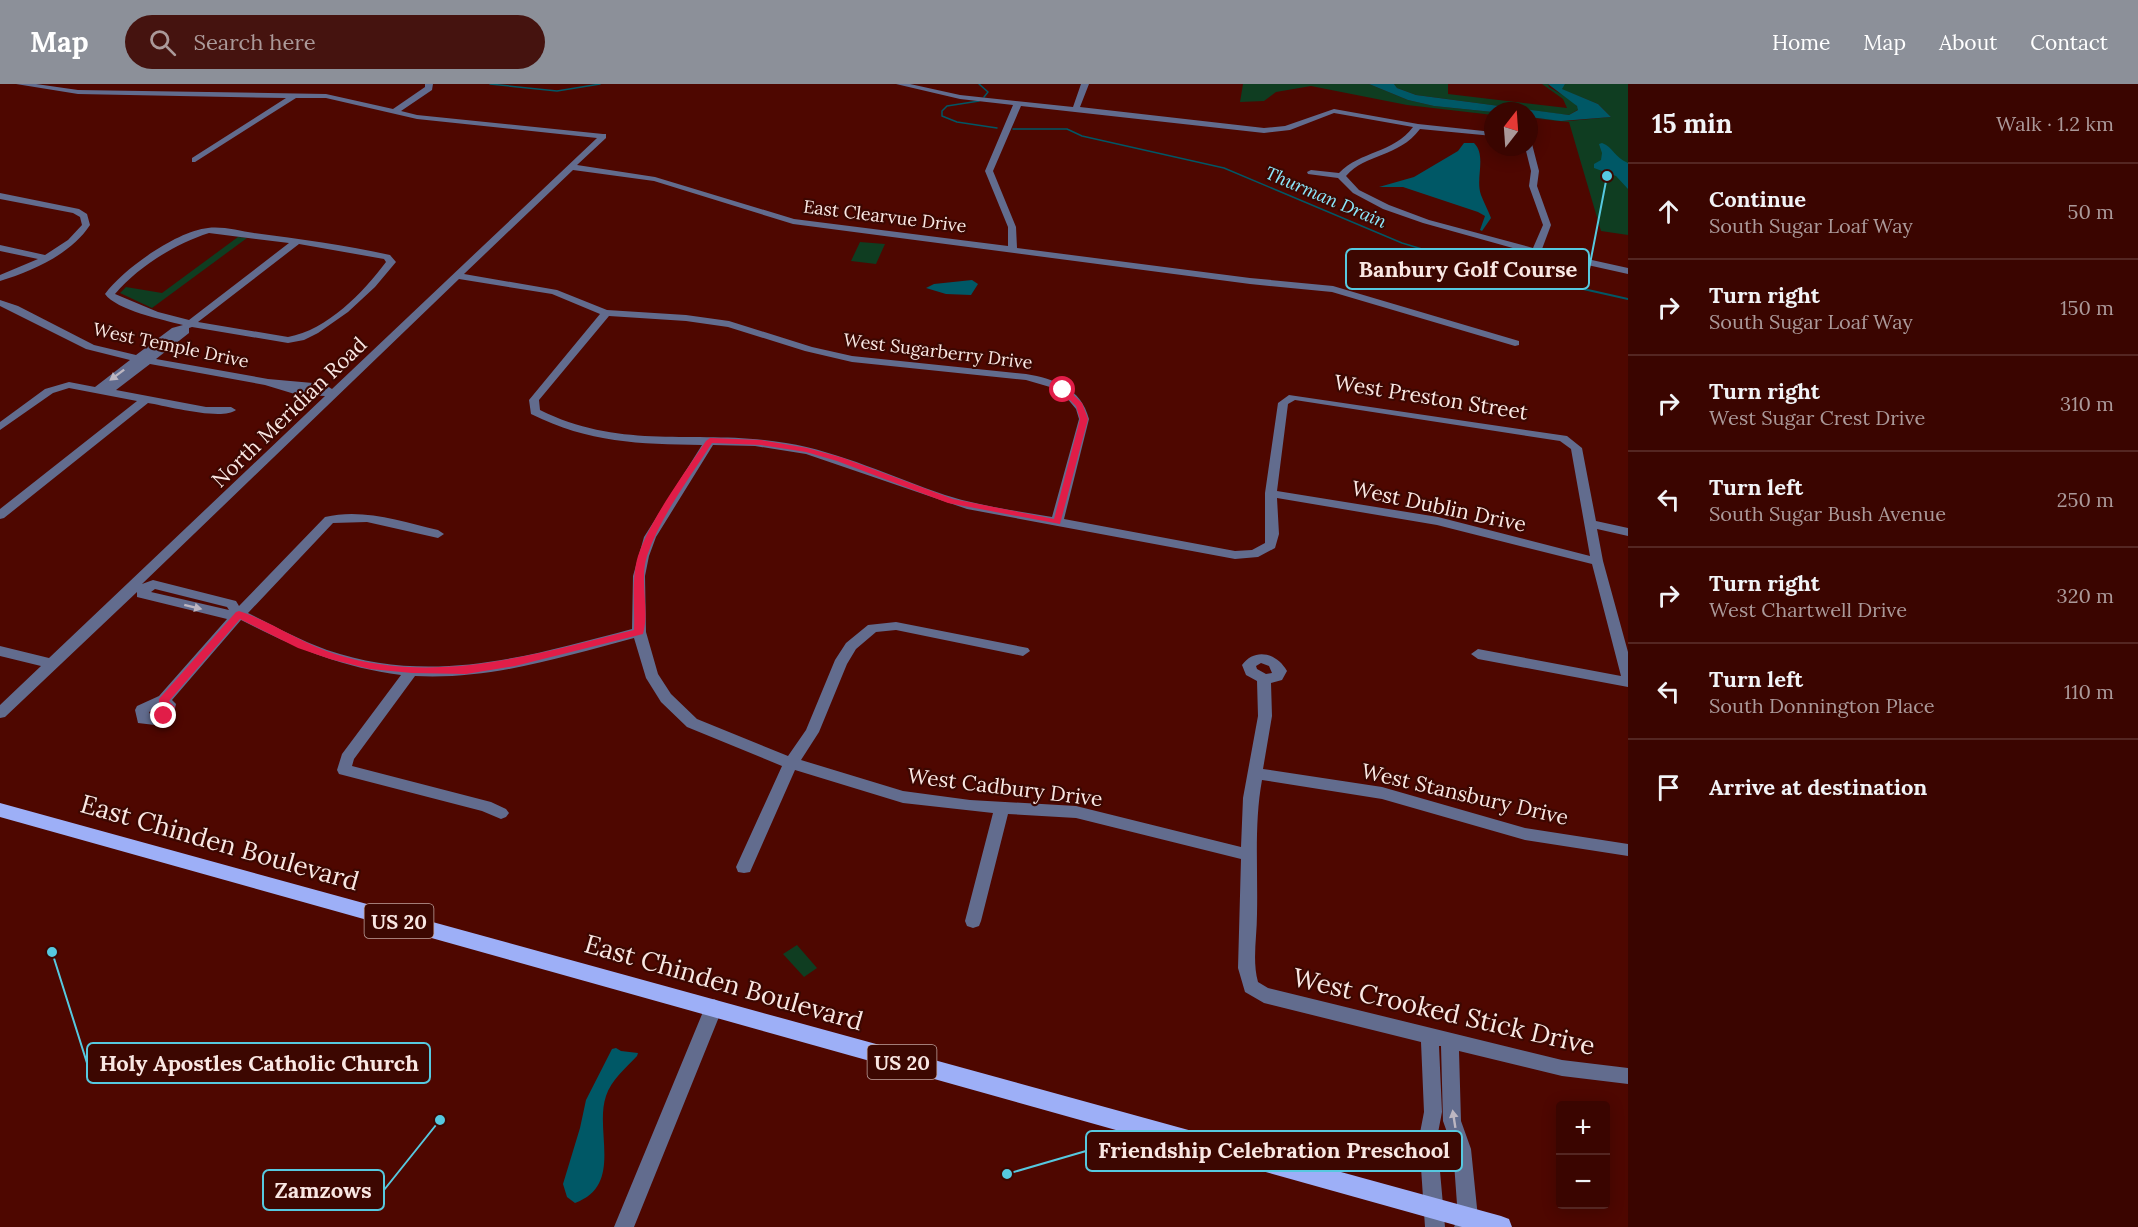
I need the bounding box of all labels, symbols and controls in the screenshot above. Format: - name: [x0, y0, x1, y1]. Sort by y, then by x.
- search box: [125, 15, 545, 69]
- text: Map: [30, 24, 89, 60]
- icon: search: [146, 26, 179, 59]
- text: Search here: [194, 28, 316, 56]
- text: Home: [1772, 29, 1830, 56]
- text: Map: [1863, 29, 1906, 56]
- text: About: [1939, 29, 1997, 56]
- text: Contact: [2030, 29, 2108, 56]
- north arrow: [1484, 102, 1538, 156]
- text: 15 min: [1652, 107, 1732, 140]
- text: Walk · 1.2 km: [1996, 111, 2114, 136]
- water label: Thurman Drain: [1262, 161, 1390, 233]
- text: Continue: [1709, 185, 1806, 213]
- street label: East Clearvue Drive: [802, 195, 968, 237]
- icon: ahead: [1652, 195, 1685, 228]
- text: 50 m: [2068, 199, 2114, 224]
- text: South Sugar Loaf Way: [1709, 213, 1913, 238]
- callout: Banbury Golf Course: [1346, 249, 1589, 289]
- text: Banbury Golf Course: [1359, 255, 1578, 283]
- text: Turn right: [1709, 281, 1820, 309]
- icon: right: [1652, 291, 1685, 324]
- text: 150 m: [2060, 295, 2114, 320]
- text: South Sugar Loaf Way: [1709, 309, 1913, 334]
- street label: West Temple Drive: [91, 317, 251, 373]
- street label: West Sugarberry Drive: [842, 328, 1034, 374]
- street label: North Meridian Road: [206, 331, 372, 493]
- one-way arrow: [110, 368, 125, 380]
- street label: West Preston Street: [1332, 368, 1531, 426]
- route start: [1049, 376, 1075, 402]
- text: Turn right: [1709, 377, 1820, 405]
- icon: right: [1652, 387, 1685, 420]
- text: 310 m: [2060, 391, 2114, 416]
- text: West Sugar Crest Drive: [1709, 405, 1925, 430]
- text: Turn left: [1709, 473, 1803, 501]
- street label: West Dublin Drive: [1349, 474, 1529, 538]
- icon: left: [1652, 483, 1685, 516]
- text: 250 m: [2057, 487, 2114, 512]
- text: South Sugar Bush Avenue: [1709, 501, 1946, 526]
- text: Turn right: [1709, 569, 1820, 597]
- icon: right: [1652, 579, 1685, 612]
- text: 320 m: [2057, 583, 2114, 608]
- text: West Chartwell Drive: [1709, 597, 1907, 622]
- one-way arrow: [184, 603, 202, 612]
- text: Turn left: [1709, 665, 1803, 693]
- icon: left: [1652, 675, 1685, 708]
- text: 110 m: [2064, 679, 2114, 704]
- text: South Donnington Place: [1709, 693, 1935, 718]
- route end: [150, 702, 176, 728]
- street label: West Stansbury Drive: [1359, 757, 1571, 831]
- street label: West Cadbury Drive: [906, 762, 1104, 812]
- icon: arrive: [1652, 771, 1685, 804]
- text: Arrive at destination: [1709, 773, 1927, 801]
- street label: East Chinden Boulevard: [77, 786, 363, 898]
- road number: US 20: [364, 904, 434, 938]
- street label: East Chinden Boulevard: [581, 926, 867, 1038]
- street label: West Crooked Stick Drive: [1290, 960, 1598, 1062]
- callout: Holy Apostles Catholic Church: [87, 1043, 430, 1083]
- road number: US 20: [868, 1045, 936, 1079]
- text: Holy Apostles Catholic Church: [99, 1049, 419, 1077]
- map controls: [1556, 1101, 1610, 1209]
- button: +: [1556, 1101, 1610, 1155]
- one-way arrow: [1449, 1110, 1458, 1129]
- callout: Friendship Celebration Preschool: [1086, 1131, 1462, 1171]
- text: Friendship Celebration Preschool: [1098, 1136, 1450, 1164]
- button: −: [1556, 1155, 1610, 1209]
- callout: Zamzows: [263, 1170, 384, 1210]
- text: Zamzows: [274, 1176, 372, 1204]

